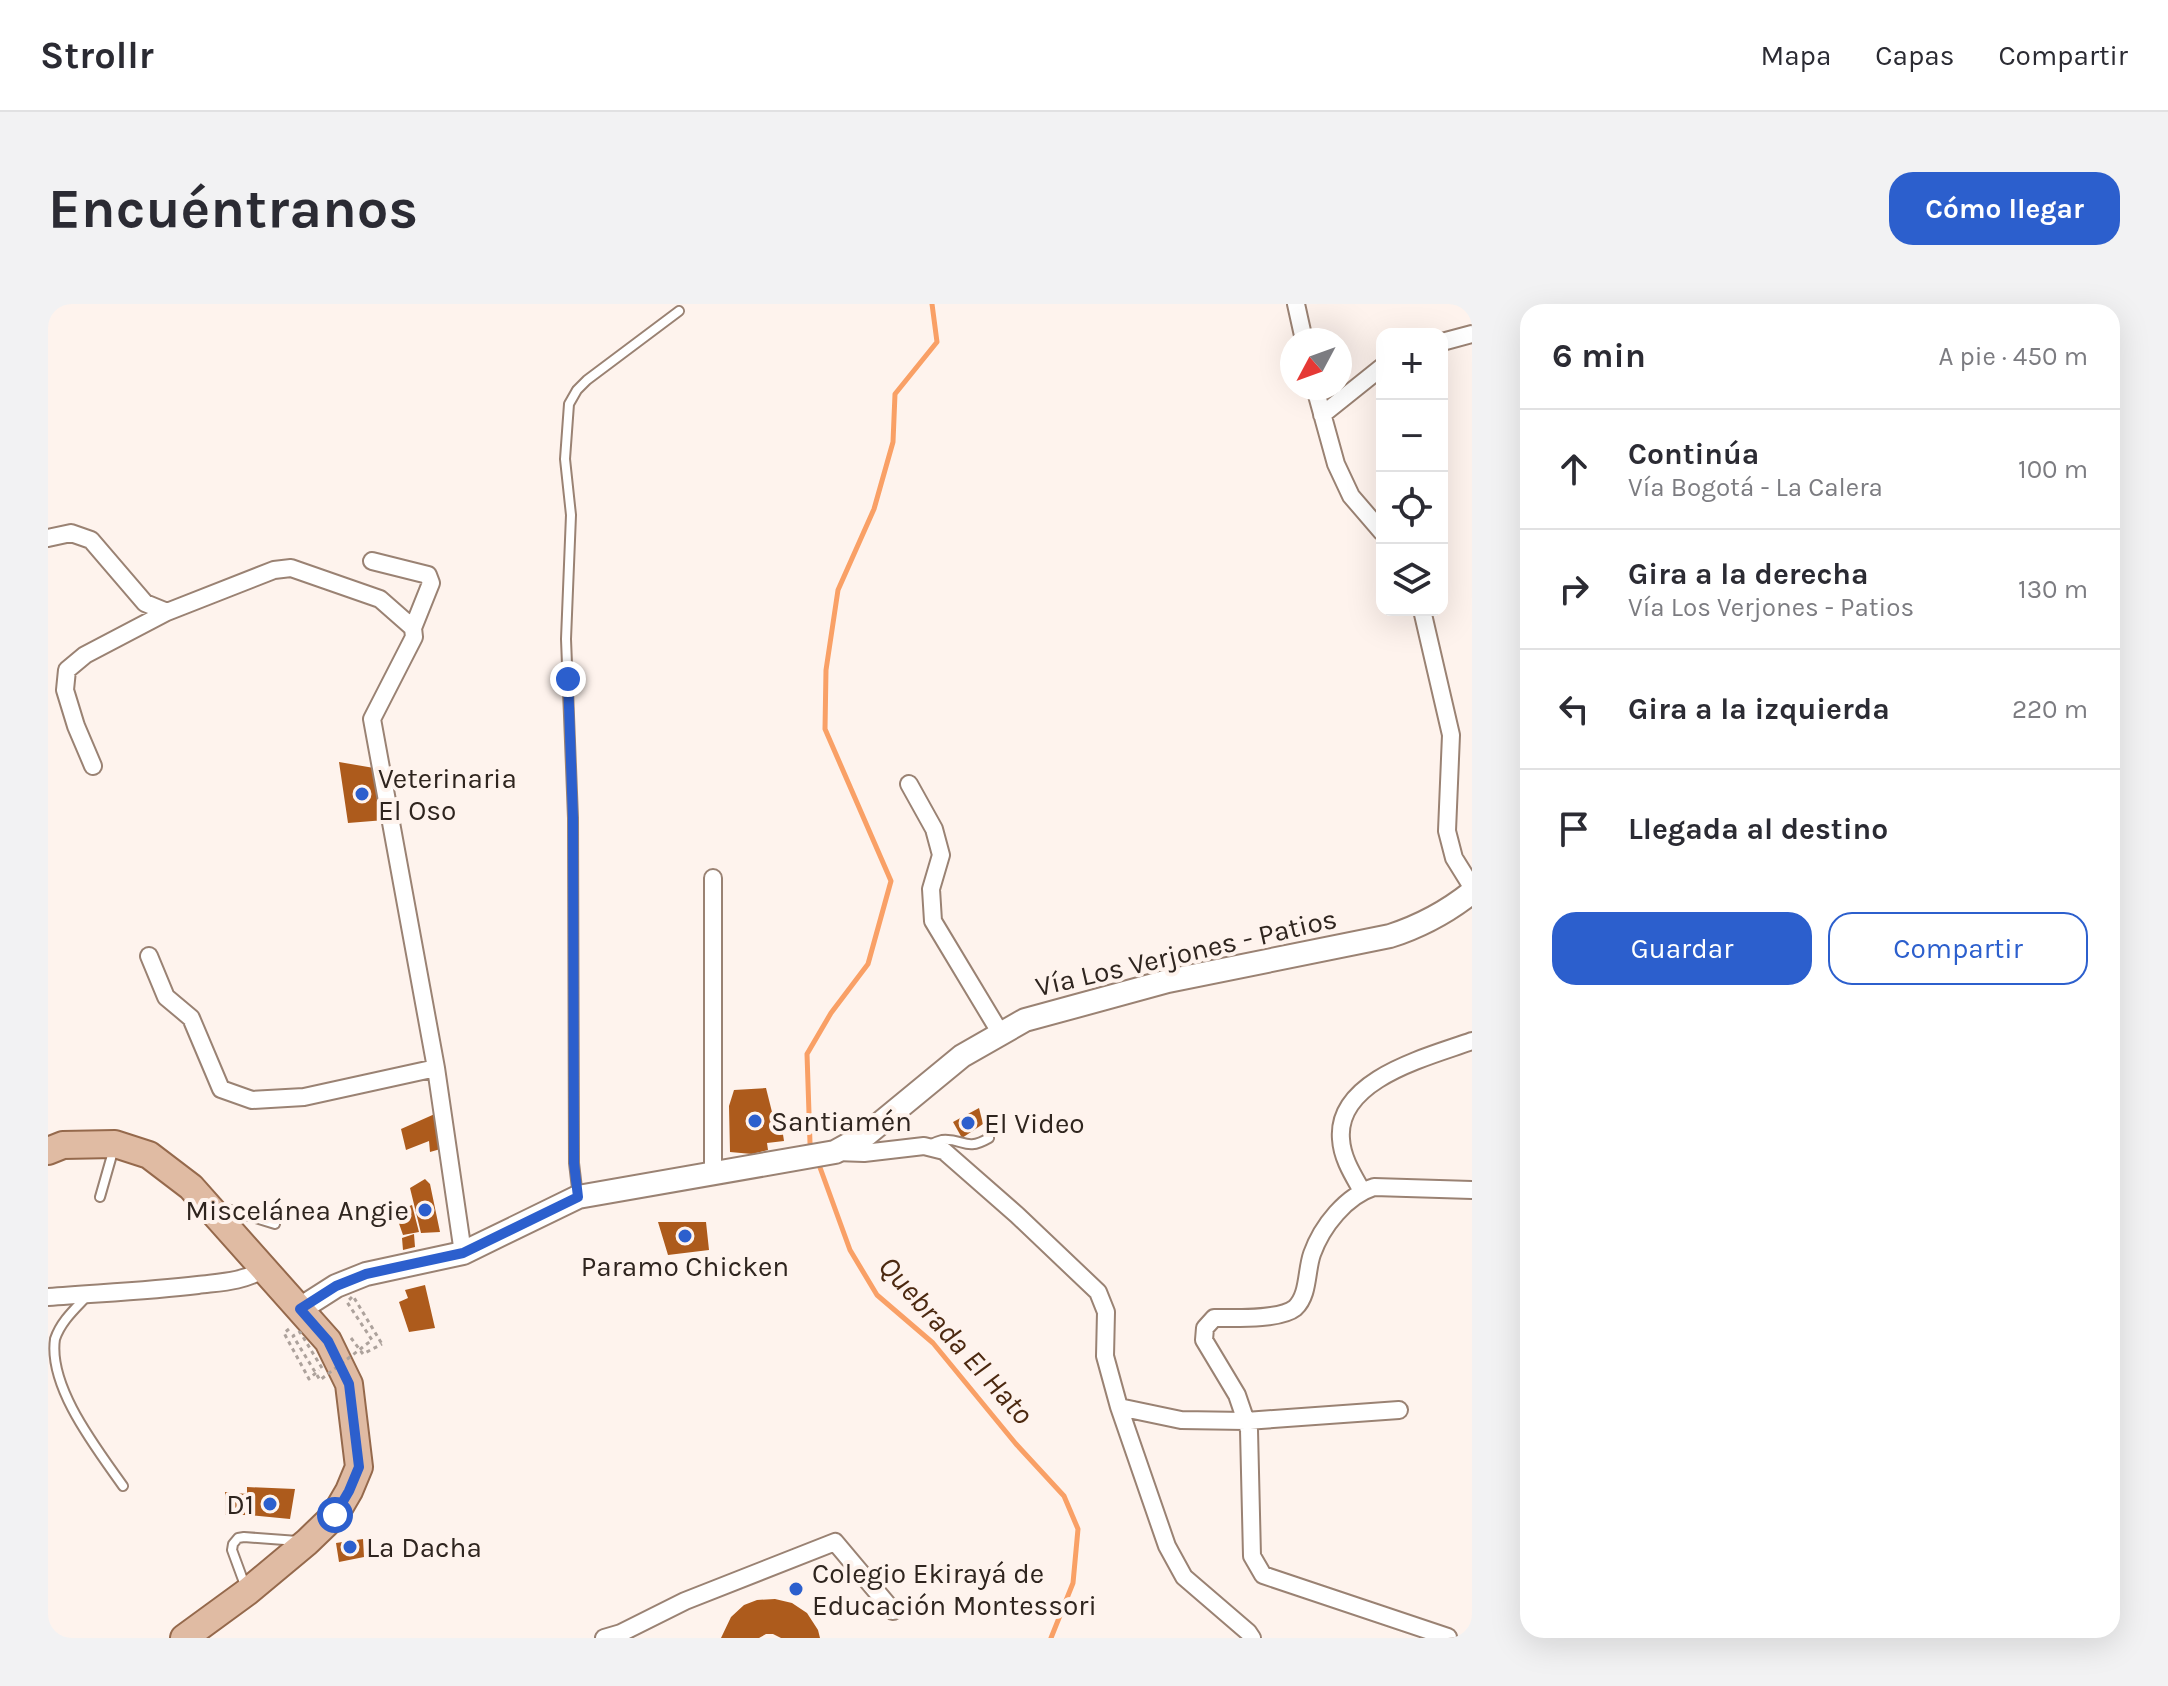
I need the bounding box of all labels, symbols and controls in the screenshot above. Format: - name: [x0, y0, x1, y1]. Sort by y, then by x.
- text: Strollr: [40, 33, 154, 78]
- text: Mapa: [1760, 39, 1831, 72]
- text: Capas: [1875, 39, 1954, 72]
- text: Compartir: [1998, 39, 2128, 72]
- button: Cómo llegar: [1889, 172, 2120, 245]
- text: Encuéntranos: [48, 176, 418, 241]
- north arrow: [1280, 328, 1352, 400]
- map controls: [1376, 328, 1448, 616]
- button: +: [1376, 328, 1448, 400]
- text: 6 min: [1552, 336, 1646, 376]
- text: A pie · 450 m: [1938, 341, 2088, 372]
- button: −: [1376, 400, 1448, 472]
- text: Continúa: [1628, 436, 1759, 472]
- icon: ahead: [1552, 447, 1596, 491]
- text: 100 m: [2018, 454, 2088, 485]
- button: locate: [1376, 472, 1448, 544]
- text: Vía Bogotá - La Calera: [1628, 472, 1883, 503]
- button: layers: [1376, 544, 1448, 616]
- text: Gira a la derecha: [1628, 556, 1869, 592]
- icon: right: [1552, 567, 1596, 611]
- text: 130 m: [2018, 574, 2088, 605]
- text: Vía Los Verjones - Patios: [1628, 592, 1914, 623]
- route end: [550, 661, 586, 697]
- icon: left: [1552, 687, 1596, 731]
- text: Gira a la izquierda: [1628, 691, 1890, 727]
- text: 220 m: [2012, 694, 2088, 725]
- place label: Veterinaria El Oso: [378, 762, 517, 827]
- marker: Veterinaria El Oso: [353, 785, 371, 803]
- icon: arrive: [1552, 807, 1596, 851]
- text: Llegada al destino: [1628, 811, 1888, 847]
- street label: Vía Los Verjones - Patios: [1032, 902, 1340, 1003]
- button: Guardar: [1552, 912, 1812, 985]
- button: Compartir: [1828, 912, 2088, 985]
- place label: Santiamén: [771, 1105, 912, 1138]
- place label: El Video: [984, 1107, 1085, 1140]
- marker: Santiamén: [746, 1112, 764, 1130]
- marker: El Video: [959, 1114, 977, 1132]
- place label: Miscelánea Angie: [185, 1194, 409, 1227]
- marker: Miscelánea Angie: [416, 1201, 434, 1219]
- marker: Paramo Chicken: [676, 1227, 694, 1245]
- water label: Quebrada El Hato: [871, 1248, 1041, 1432]
- place label: Paramo Chicken: [581, 1250, 789, 1283]
- place label: D1: [226, 1488, 254, 1521]
- marker: D1: [261, 1495, 279, 1513]
- route start: [317, 1497, 353, 1533]
- place label: La Dacha: [366, 1531, 482, 1564]
- marker: La Dacha: [341, 1538, 359, 1556]
- place label: Colegio Ekirayá de Educación Montessori: [812, 1557, 1097, 1622]
- marker: Colegio Ekirayá de Educación Montessori: [787, 1580, 805, 1598]

